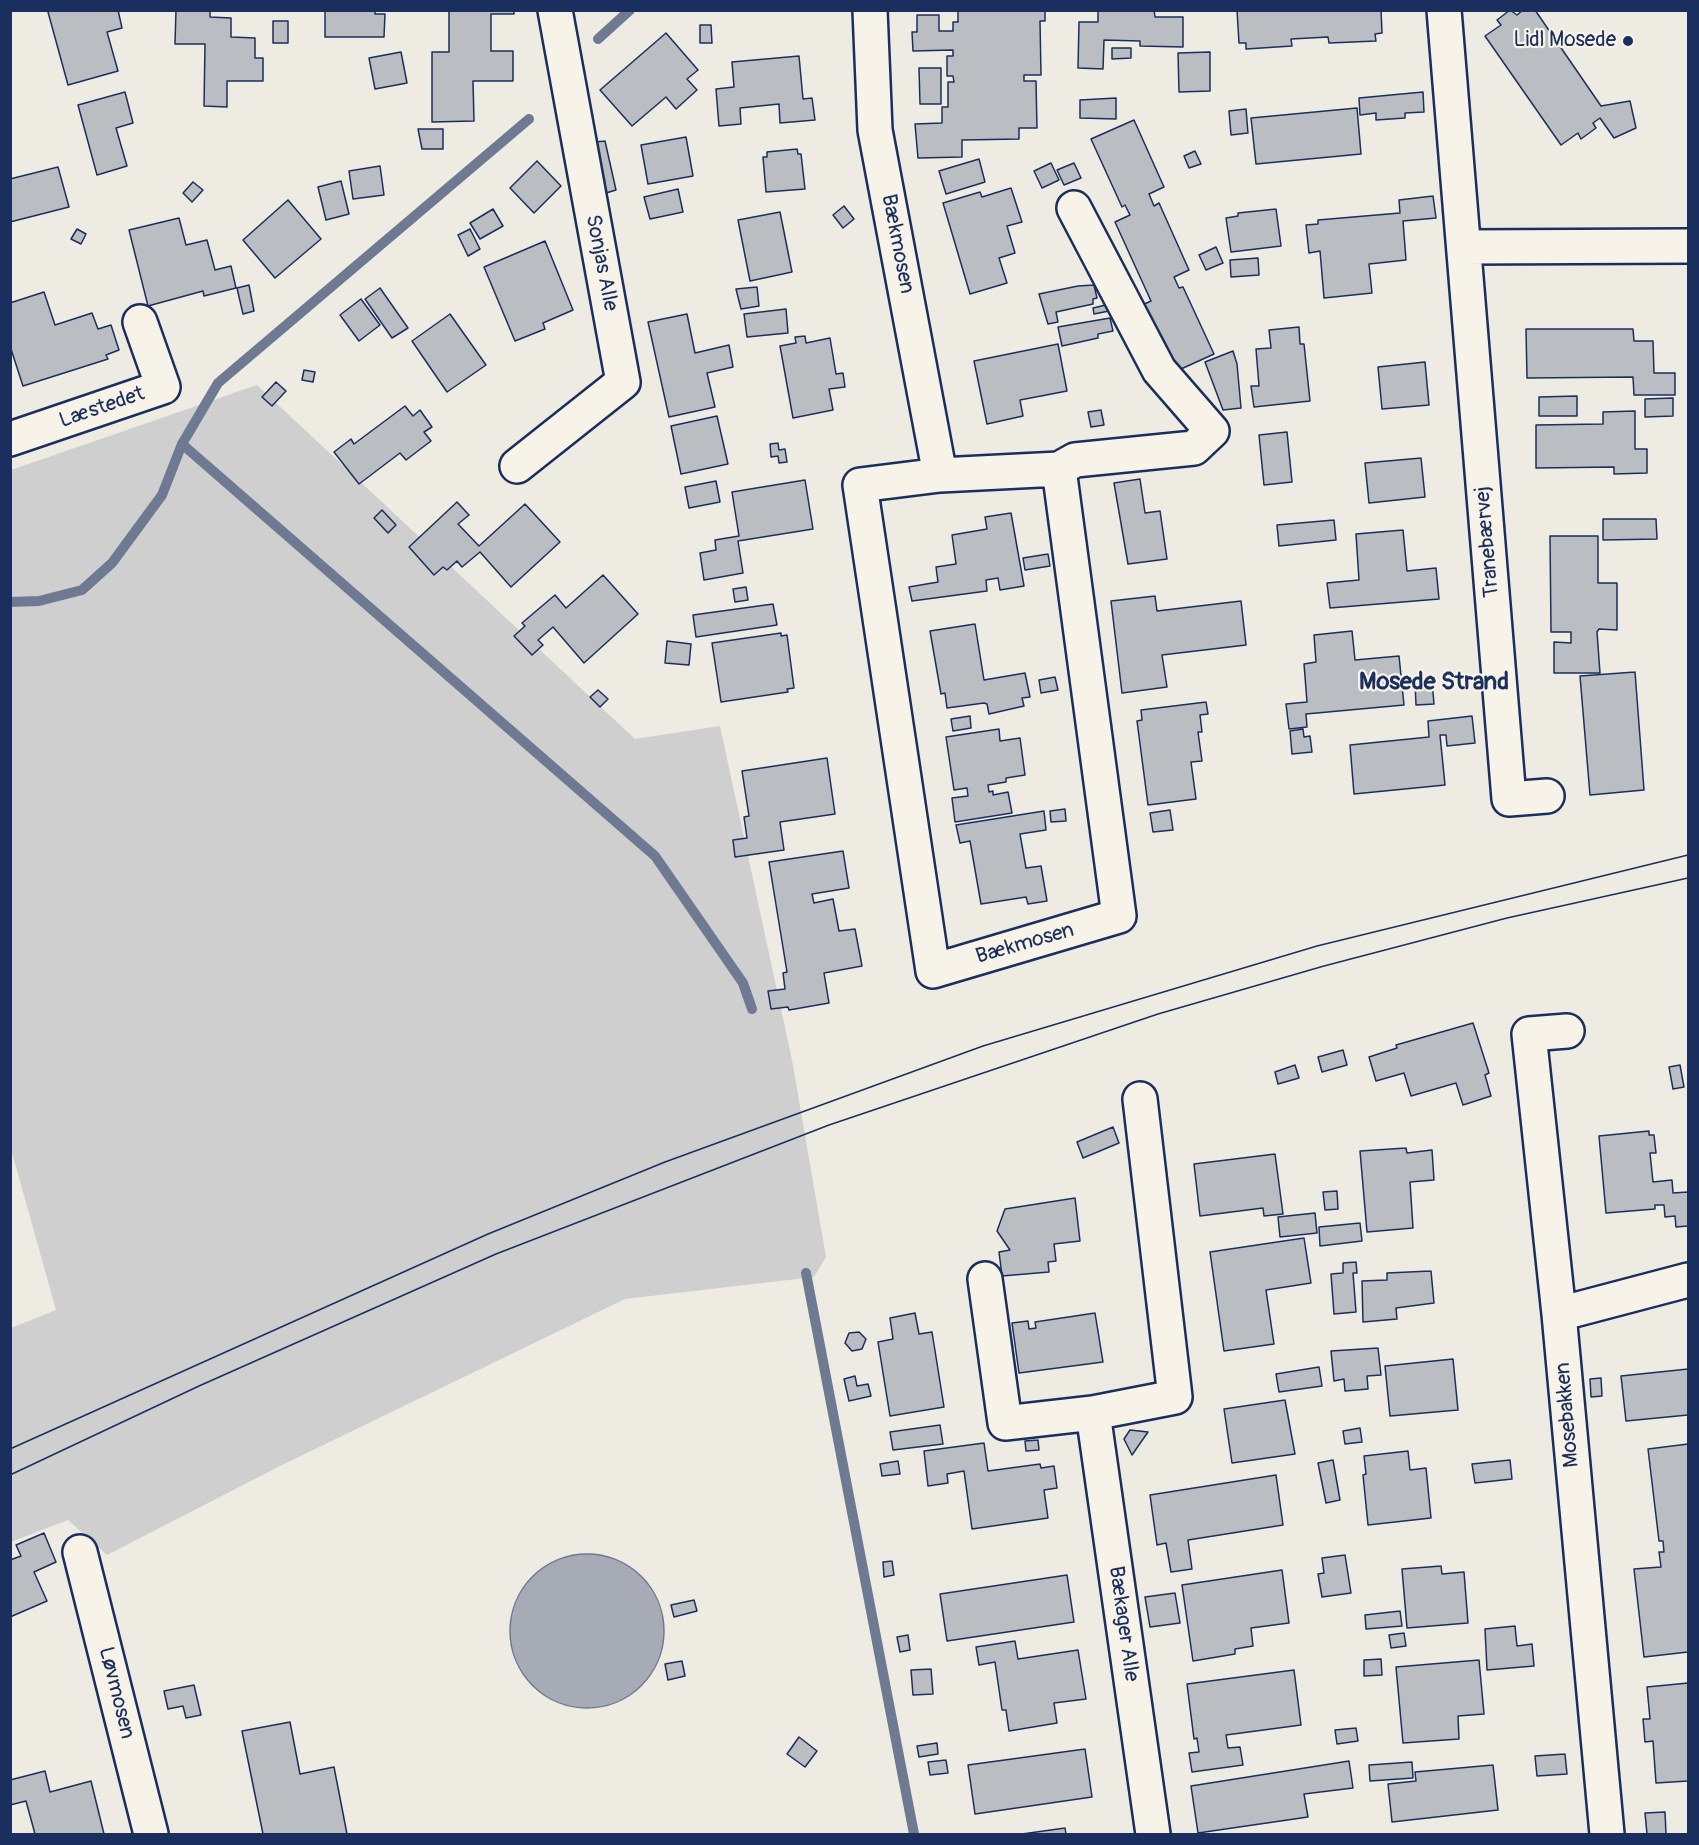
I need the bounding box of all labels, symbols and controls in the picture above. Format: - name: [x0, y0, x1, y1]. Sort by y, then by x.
- place label: Lidl Mosede: [1514, 28, 1616, 54]
- marker: Lidl Mosede: [1621, 34, 1635, 48]
- street label: Bækmosen: [875, 192, 919, 296]
- street label: Sonjas Alle: [579, 213, 623, 313]
- street label: Læstedet: [56, 382, 148, 434]
- street label: Tranebærvej: [1471, 485, 1505, 599]
- district label: Mosede Strand: [1359, 669, 1509, 697]
- street label: Bækmosen: [973, 918, 1077, 970]
- street label: Mosebakken: [1551, 1361, 1585, 1469]
- street label: Bækager Alle: [1102, 1565, 1144, 1683]
- street label: Løvmosen: [92, 1644, 140, 1742]

